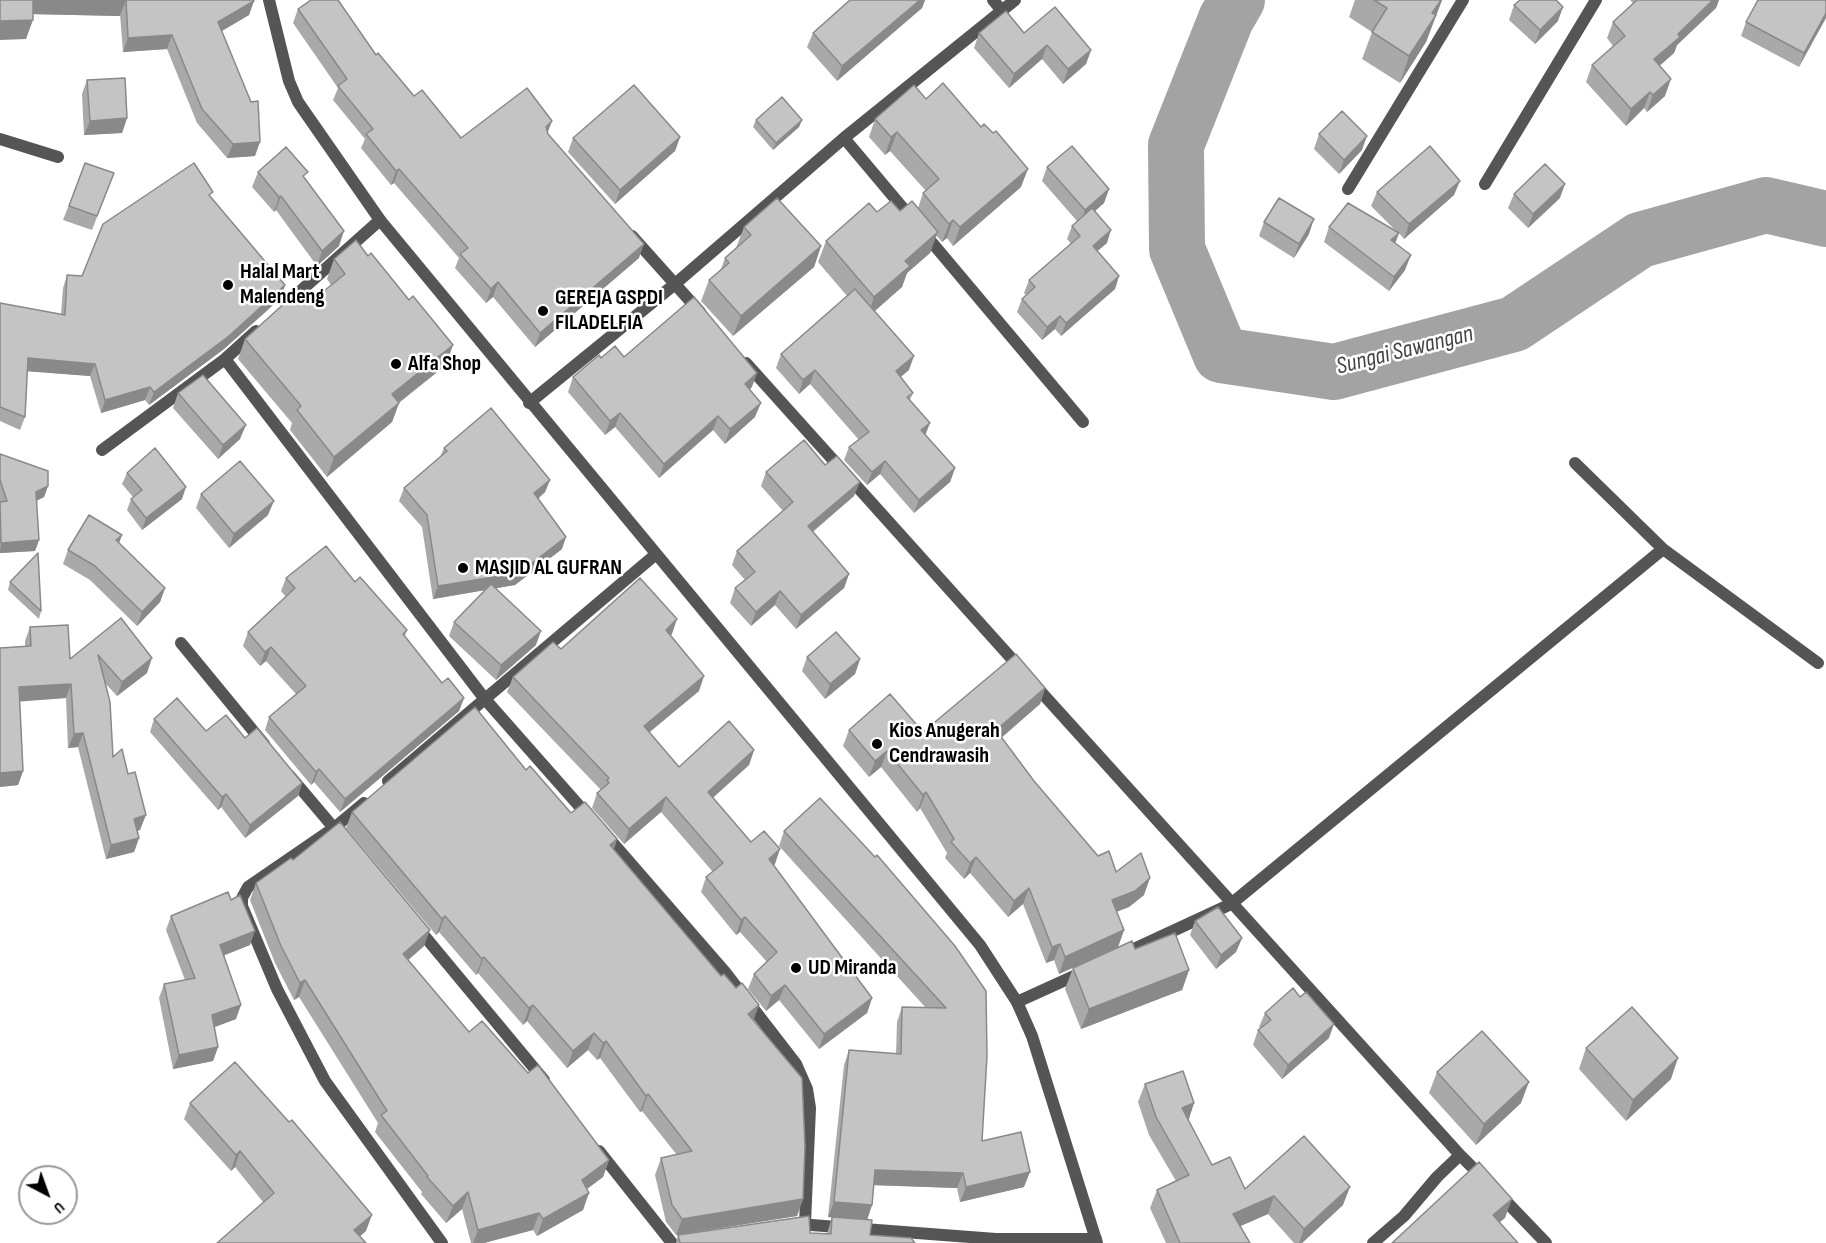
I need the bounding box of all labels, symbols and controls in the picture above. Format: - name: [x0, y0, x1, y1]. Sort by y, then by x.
- place label: Halal Mart Malendeng: [240, 259, 325, 310]
- marker: Halal Mart Malendeng: [221, 278, 235, 292]
- place label: GEREJA GSPDI FILADELFIA: [555, 285, 663, 336]
- marker: GEREJA GSPDI FILADELFIA: [536, 304, 550, 318]
- water label: Sungai Sawangan: [1334, 320, 1476, 382]
- place label: Alfa Shop: [408, 351, 481, 377]
- marker: Alfa Shop: [389, 357, 403, 371]
- place label: MASJID AL GUFRAN: [475, 555, 622, 581]
- marker: MASJID AL GUFRAN: [456, 561, 470, 575]
- place label: Kios Anugerah Cendrawasih: [889, 718, 1000, 770]
- marker: Kios Anugerah Cendrawasih: [870, 737, 884, 751]
- place label: UD Miranda: [808, 955, 897, 981]
- marker: UD Miranda: [789, 961, 803, 975]
- north arrow: [18, 1165, 78, 1225]
- text: U: [49, 1198, 68, 1217]

